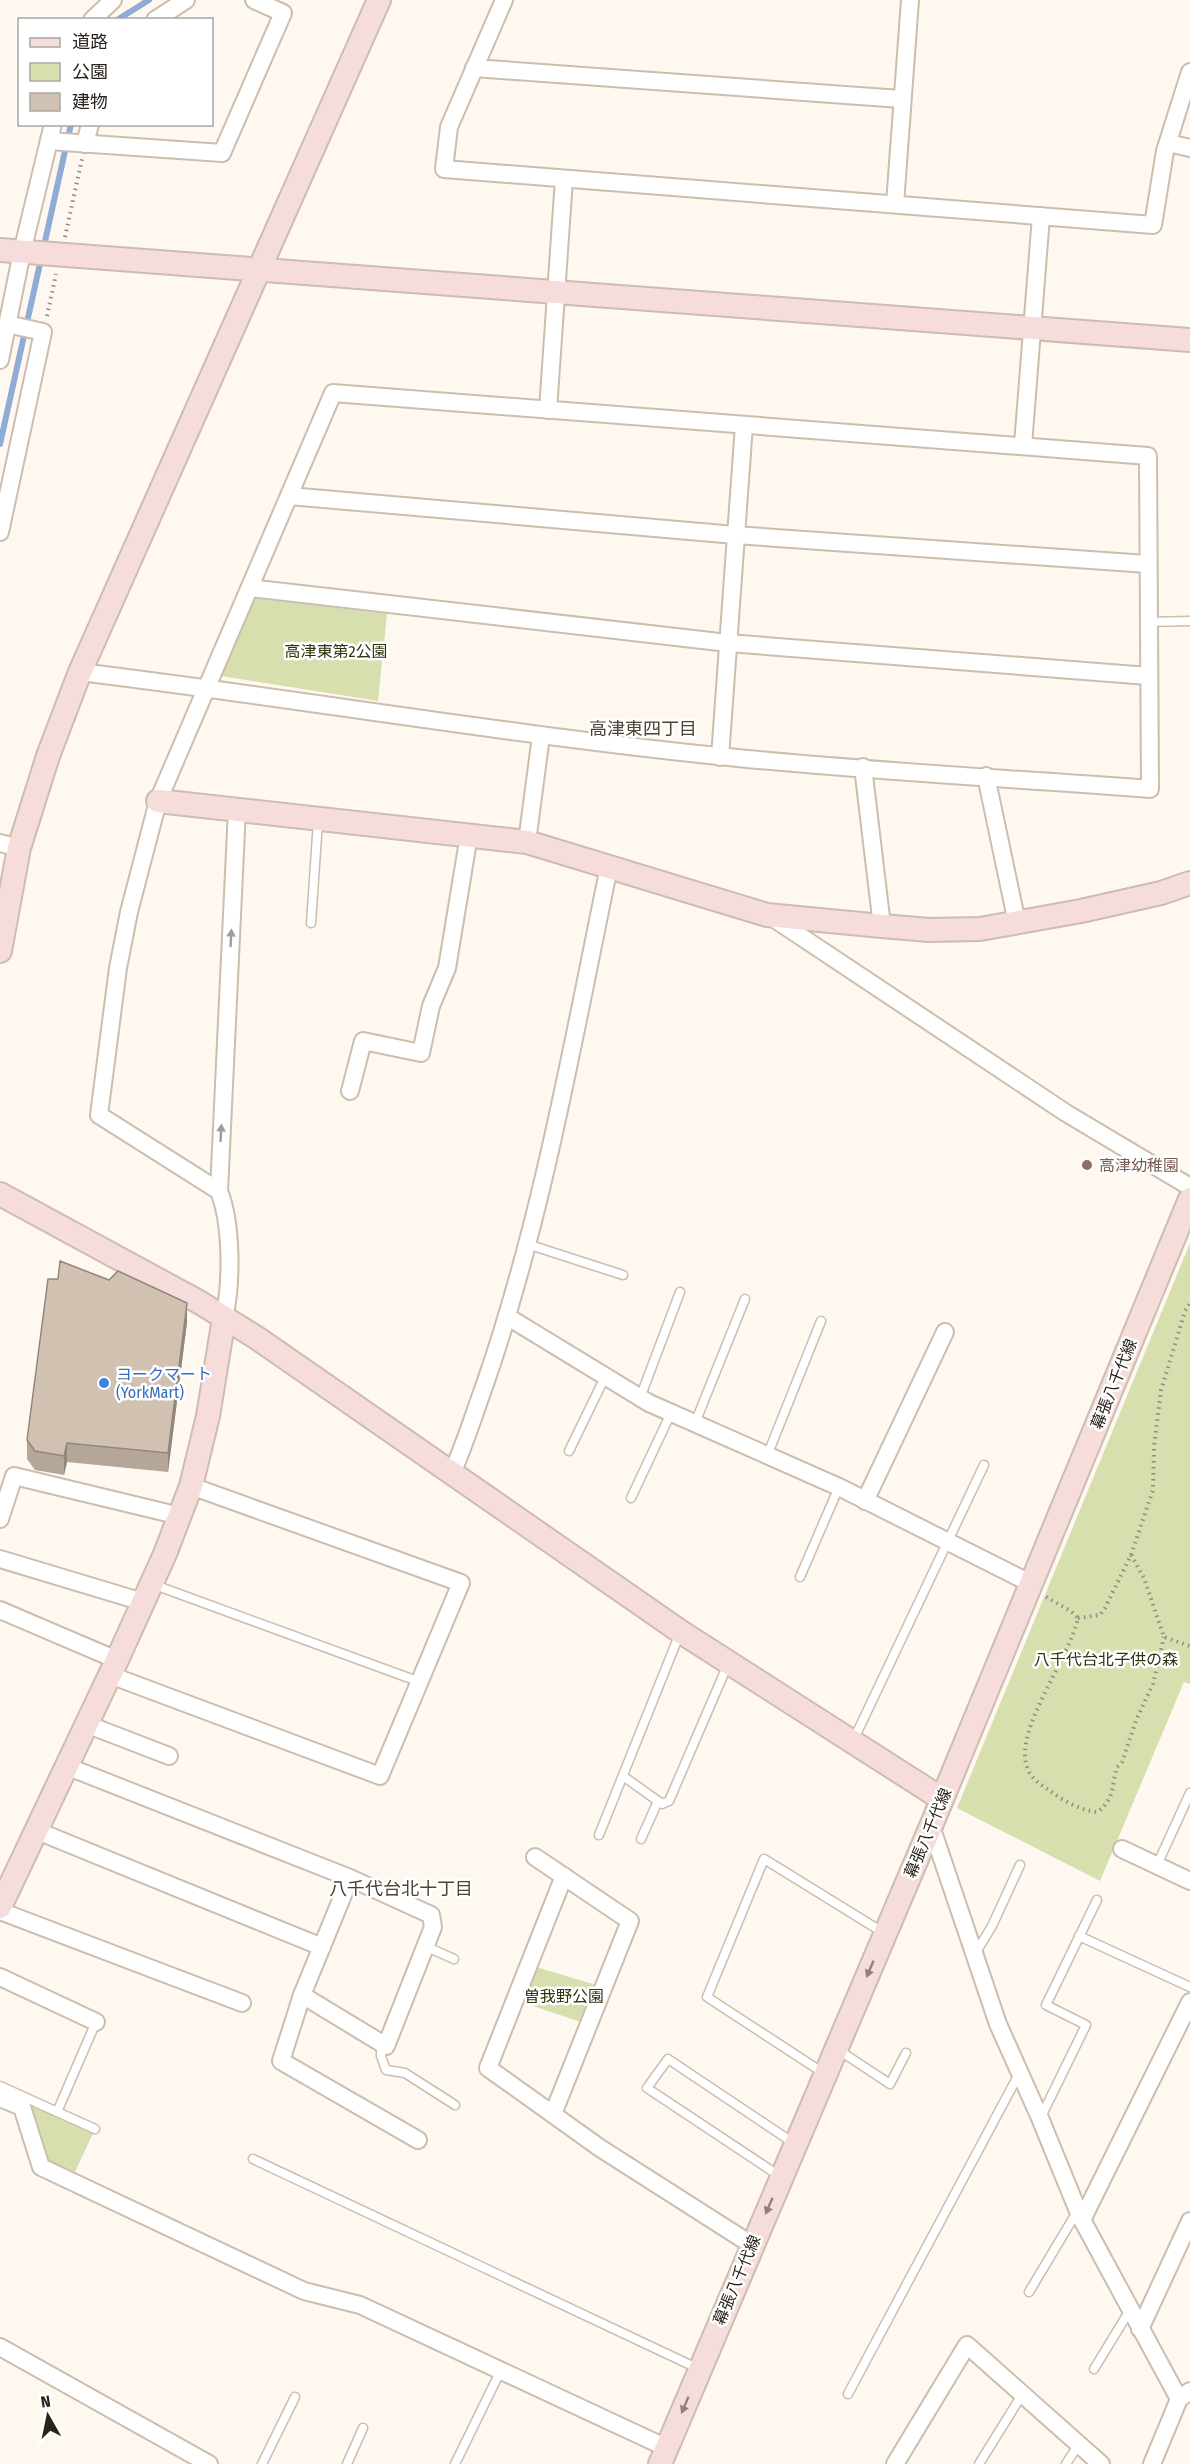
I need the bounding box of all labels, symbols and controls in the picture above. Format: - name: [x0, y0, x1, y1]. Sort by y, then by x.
- legend: [18, 18, 213, 126]
- text: 道路: [72, 31, 108, 53]
- text: 公園: [72, 61, 108, 83]
- text: 建物: [72, 91, 108, 113]
- park label: 高津東第2公園: [284, 642, 388, 661]
- district label: 高津東四丁目: [589, 718, 697, 740]
- one-way arrow: [227, 928, 236, 947]
- one-way arrow: [217, 1123, 226, 1142]
- place label: 高津幼稚園: [1099, 1156, 1179, 1175]
- marker: 高津幼稚園: [1080, 1158, 1094, 1172]
- street label: 幕張八千代線: [1087, 1336, 1141, 1432]
- place label: ヨークマート (YorkMart): [116, 1365, 212, 1402]
- marker: ヨークマート (YorkMart): [97, 1376, 111, 1390]
- park label: 八千代台北子供の森: [1034, 1650, 1178, 1669]
- street label: 幕張八千代線: [900, 1785, 956, 1881]
- district label: 八千代台北十丁目: [329, 1878, 473, 1900]
- one-way arrow: [865, 1960, 875, 1978]
- park label: 曽我野公園: [524, 1987, 604, 2006]
- one-way arrow: [764, 2197, 773, 2215]
- street label: 幕張八千代線: [709, 2232, 765, 2328]
- north arrow: [18, 2386, 78, 2446]
- text: N: [40, 2392, 52, 2412]
- one-way arrow: [680, 2396, 689, 2414]

